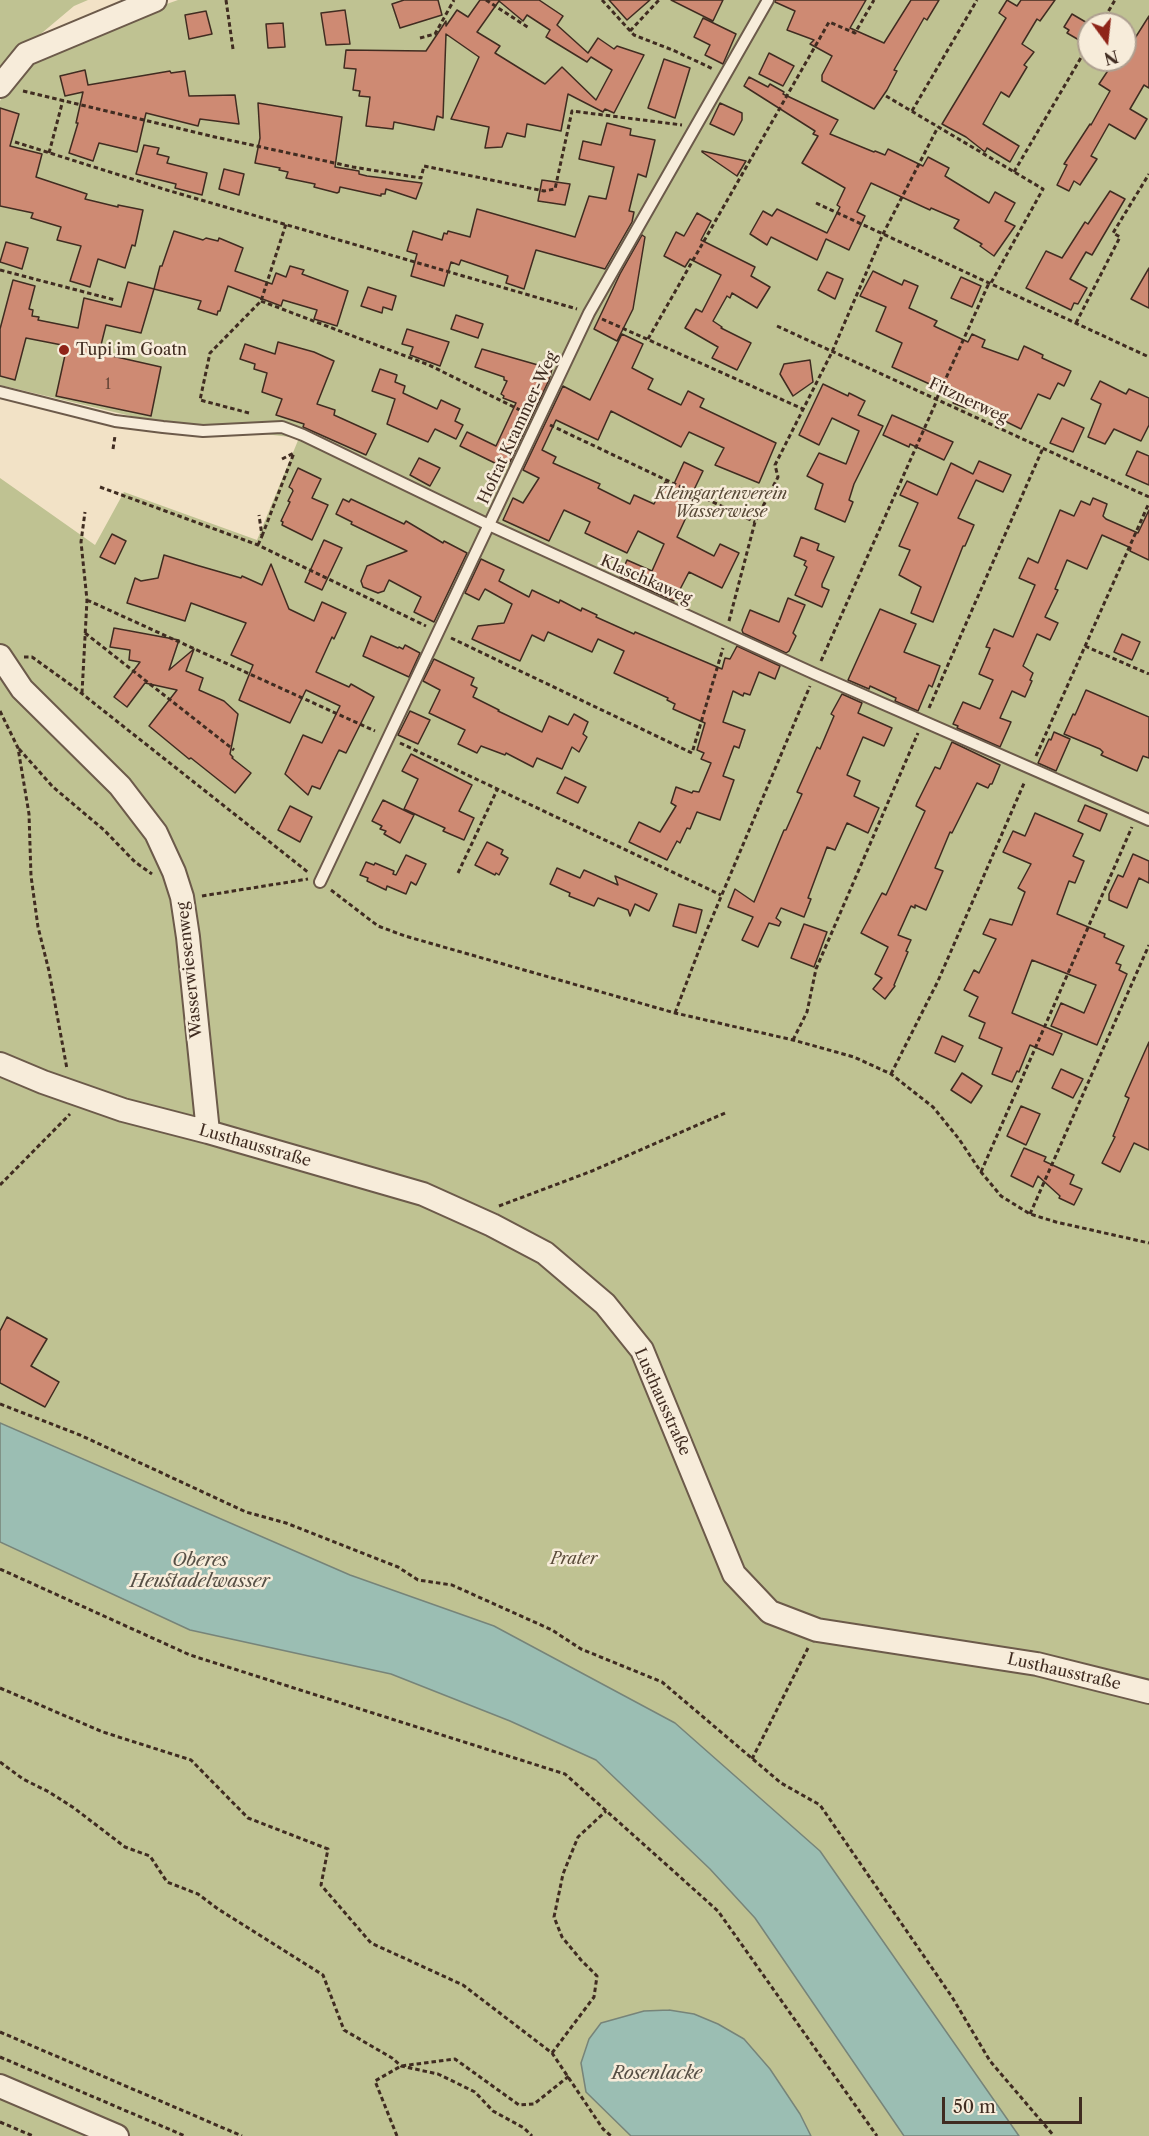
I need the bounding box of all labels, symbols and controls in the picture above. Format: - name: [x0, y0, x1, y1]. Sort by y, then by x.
- north arrow: [1077, 12, 1137, 72]
- text: N: [1102, 46, 1120, 69]
- place label: Tupi im Goatn: [76, 340, 187, 360]
- marker: Tupi im Goatn: [57, 343, 71, 357]
- street label: Hofrat Krammer-Weg: [474, 349, 562, 507]
- street label: Fitznerweg: [925, 374, 1011, 428]
- house number: 1: [105, 377, 111, 393]
- park label: Kleingartenverein Wasserwiese: [655, 484, 787, 522]
- street label: Klaschkaweg: [597, 551, 695, 609]
- street label: Wasserwiesenweg: [173, 901, 207, 1039]
- street label: Lusthausstraße: [197, 1121, 313, 1171]
- street label: Lusthausstraße: [630, 1345, 694, 1459]
- park label: Prater: [551, 1549, 597, 1569]
- water label: Oberes Heustadelwasser: [130, 1550, 270, 1592]
- street label: Lusthausstraße: [1005, 1650, 1123, 1694]
- water label: Rosenlacke: [612, 2063, 702, 2085]
- scale bar: [945, 2085, 1084, 2123]
- text: 50 m: [953, 2096, 996, 2118]

